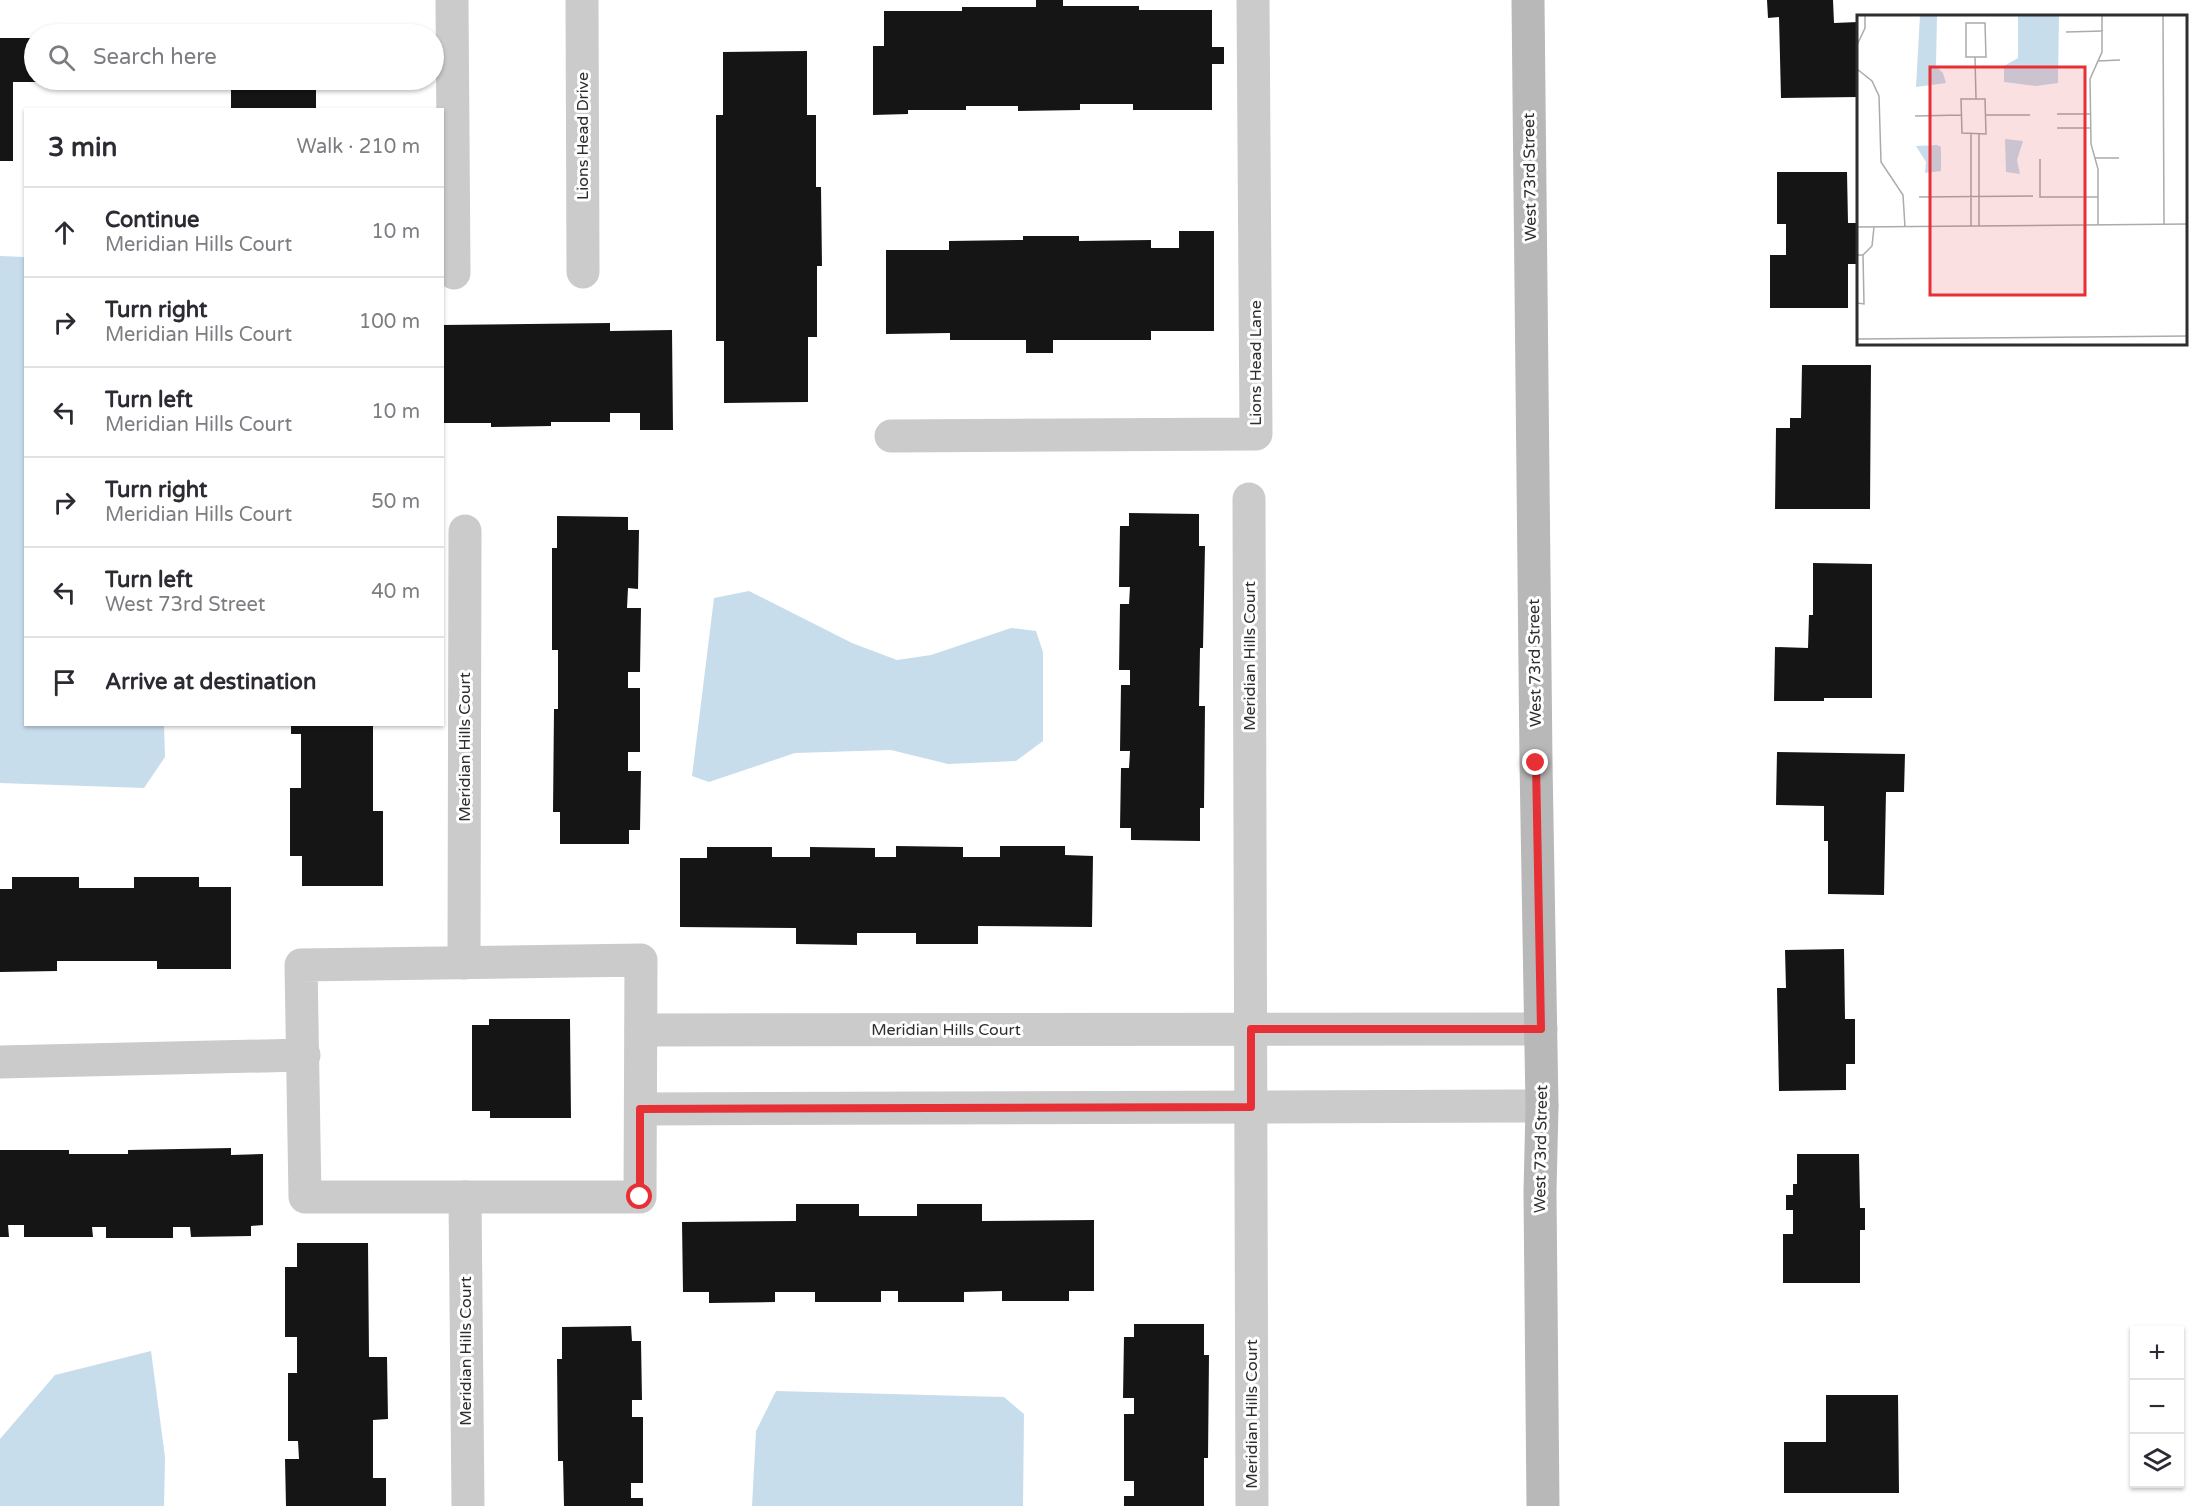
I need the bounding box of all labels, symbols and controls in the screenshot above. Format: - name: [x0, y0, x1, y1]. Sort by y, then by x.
- inset map: [1857, 15, 2187, 345]
- search box: [24, 24, 444, 90]
- icon: search: [45, 41, 78, 74]
- text: Search here: [93, 44, 217, 70]
- street label: Lions Head Drive: [573, 72, 593, 200]
- street label: West 73rd Street: [1519, 113, 1541, 241]
- text: 3 min: [48, 132, 117, 163]
- text: Walk · 210 m: [297, 135, 420, 159]
- text: Continue: [105, 207, 200, 233]
- icon: ahead: [48, 216, 81, 249]
- text: 10 m: [371, 220, 420, 244]
- text: Meridian Hills Court: [105, 233, 292, 257]
- text: Turn right: [105, 297, 207, 323]
- street label: Lions Head Lane: [1246, 300, 1266, 426]
- icon: right: [48, 306, 81, 339]
- text: 100 m: [359, 310, 420, 334]
- text: Meridian Hills Court: [105, 323, 292, 347]
- text: Turn left: [105, 387, 193, 413]
- icon: left: [48, 396, 81, 429]
- text: 10 m: [371, 400, 420, 424]
- text: Meridian Hills Court: [105, 413, 292, 437]
- text: Turn right: [105, 477, 207, 503]
- icon: right: [48, 486, 81, 519]
- text: 50 m: [371, 490, 420, 514]
- text: Meridian Hills Court: [105, 503, 292, 527]
- text: Turn left: [105, 567, 193, 593]
- icon: left: [48, 576, 81, 609]
- text: 40 m: [371, 580, 420, 604]
- street label: Meridian Hills Court: [1240, 581, 1260, 731]
- text: West 73rd Street: [105, 593, 265, 617]
- street label: West 73rd Street: [1524, 599, 1546, 727]
- icon: arrive: [48, 666, 81, 699]
- text: Arrive at destination: [105, 669, 316, 695]
- street label: Meridian Hills Court: [455, 672, 475, 822]
- route end: [1522, 749, 1548, 775]
- street label: Meridian Hills Court: [871, 1020, 1021, 1040]
- street label: West 73rd Street: [1530, 1085, 1552, 1213]
- route start: [626, 1183, 652, 1209]
- street label: Meridian Hills Court: [456, 1276, 476, 1426]
- map controls: [2130, 1326, 2184, 1488]
- button: +: [2130, 1326, 2184, 1380]
- street label: Meridian Hills Court: [1242, 1339, 1262, 1489]
- button: −: [2130, 1380, 2184, 1434]
- button: layers: [2130, 1434, 2184, 1488]

